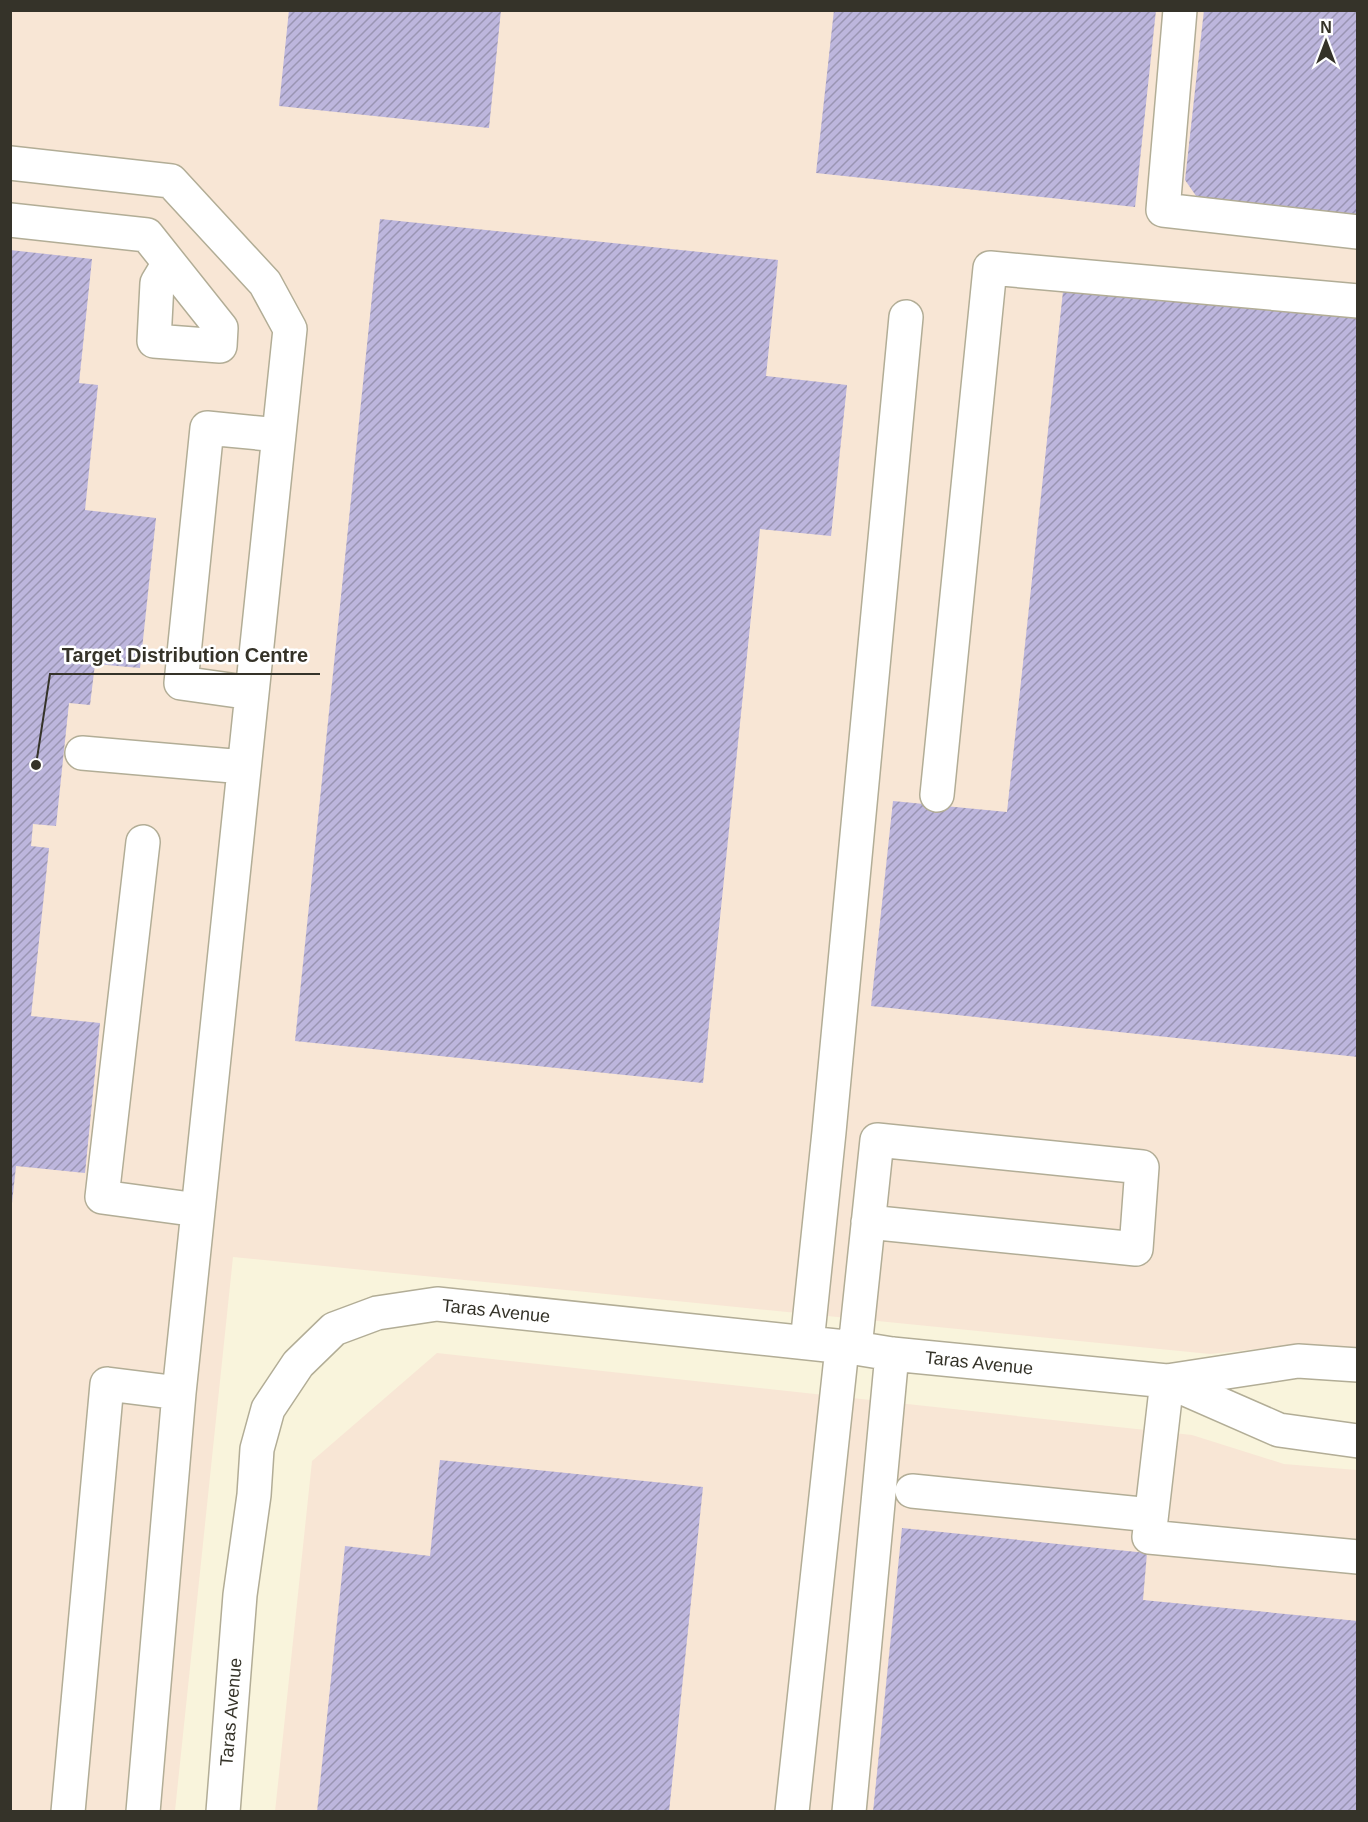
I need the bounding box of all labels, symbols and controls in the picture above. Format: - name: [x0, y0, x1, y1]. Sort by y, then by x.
- north arrow: [1296, 12, 1356, 72]
- text: N: [1320, 19, 1332, 36]
- callout: Target Distribution Centre: [50, 636, 320, 674]
- text: Target Distribution Centre: [62, 644, 308, 666]
- street label: Taras Avenue: [441, 1295, 551, 1327]
- street label: Taras Avenue: [924, 1347, 1034, 1379]
- street label: Taras Avenue: [216, 1657, 246, 1767]

